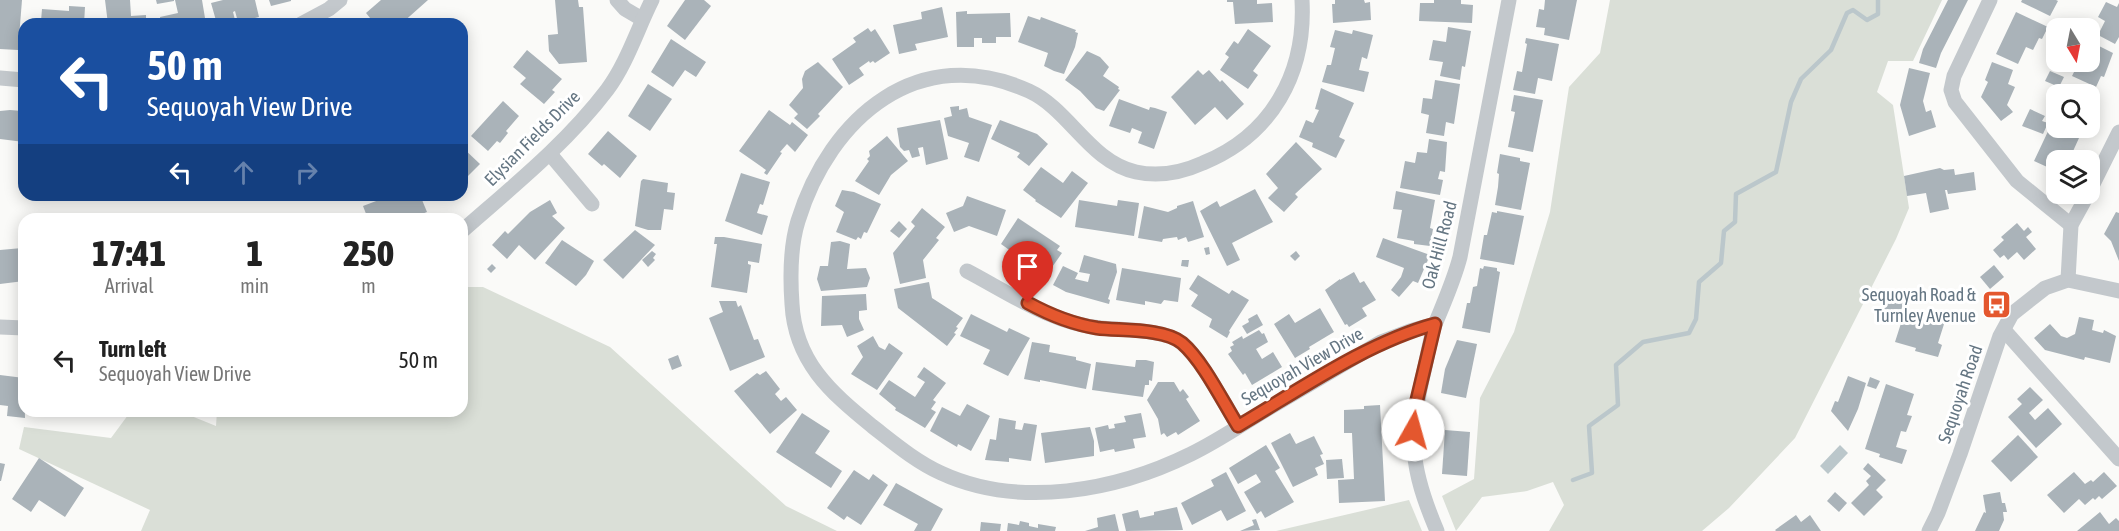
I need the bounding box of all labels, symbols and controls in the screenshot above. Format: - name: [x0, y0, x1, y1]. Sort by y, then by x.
- north arrow: [2046, 18, 2100, 72]
- map controls: [2046, 18, 2100, 204]
- text: 50 m: [147, 41, 222, 89]
- icon: left: [48, 42, 126, 120]
- button: search: [2046, 84, 2100, 138]
- street label: Elysian Fields Drive: [480, 86, 584, 190]
- text: Sequoyah View Drive: [147, 91, 353, 122]
- button: layers: [2046, 150, 2100, 204]
- icon: left: [164, 156, 197, 189]
- icon: ahead: [227, 156, 260, 189]
- icon: right: [290, 156, 323, 189]
- street label: Oak Hill Road: [1417, 199, 1461, 291]
- text: 17:41: [92, 232, 166, 274]
- text: 1: [246, 232, 263, 274]
- text: 250: [343, 232, 394, 274]
- pin: [1002, 241, 1053, 303]
- icon: arrive: [1011, 250, 1044, 283]
- text: Arrival: [105, 274, 154, 297]
- text: min: [240, 274, 269, 297]
- text: m: [361, 274, 376, 297]
- place label: Sequoyah Road & Turnley Avenue: [1862, 284, 1977, 326]
- bus stop icon: Sequoyah Road & Turnley Avenue: [1981, 288, 2013, 320]
- street label: Sequoyah View Drive: [1237, 323, 1367, 409]
- text: Turn left: [99, 336, 166, 362]
- street label: Sequoyah Road: [1933, 342, 1987, 446]
- icon: left: [48, 344, 81, 377]
- text: 50 m: [398, 347, 438, 373]
- text: Sequoyah View Drive: [99, 362, 251, 385]
- position arrow: [1381, 398, 1445, 462]

